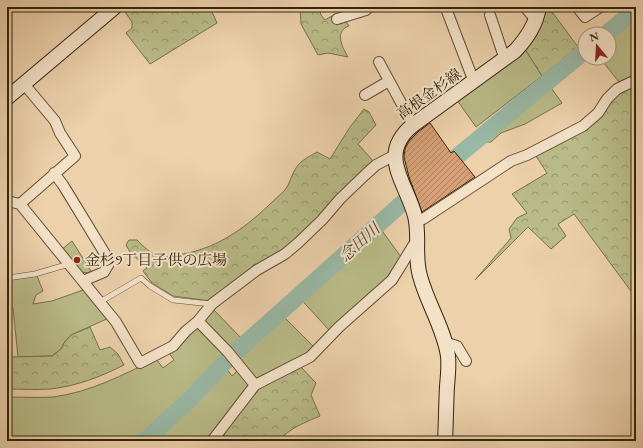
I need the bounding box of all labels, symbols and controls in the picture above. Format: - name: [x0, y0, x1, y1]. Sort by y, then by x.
- north arrow: [577, 26, 617, 66]
- text: N: [588, 28, 600, 45]
- street label: 高根金杉線: [393, 64, 465, 123]
- water label: 念田川: [334, 217, 386, 266]
- place label: 金杉9丁目子供の広場: [85, 250, 227, 269]
- marker: 金杉9丁目子供の広場: [72, 255, 82, 265]

